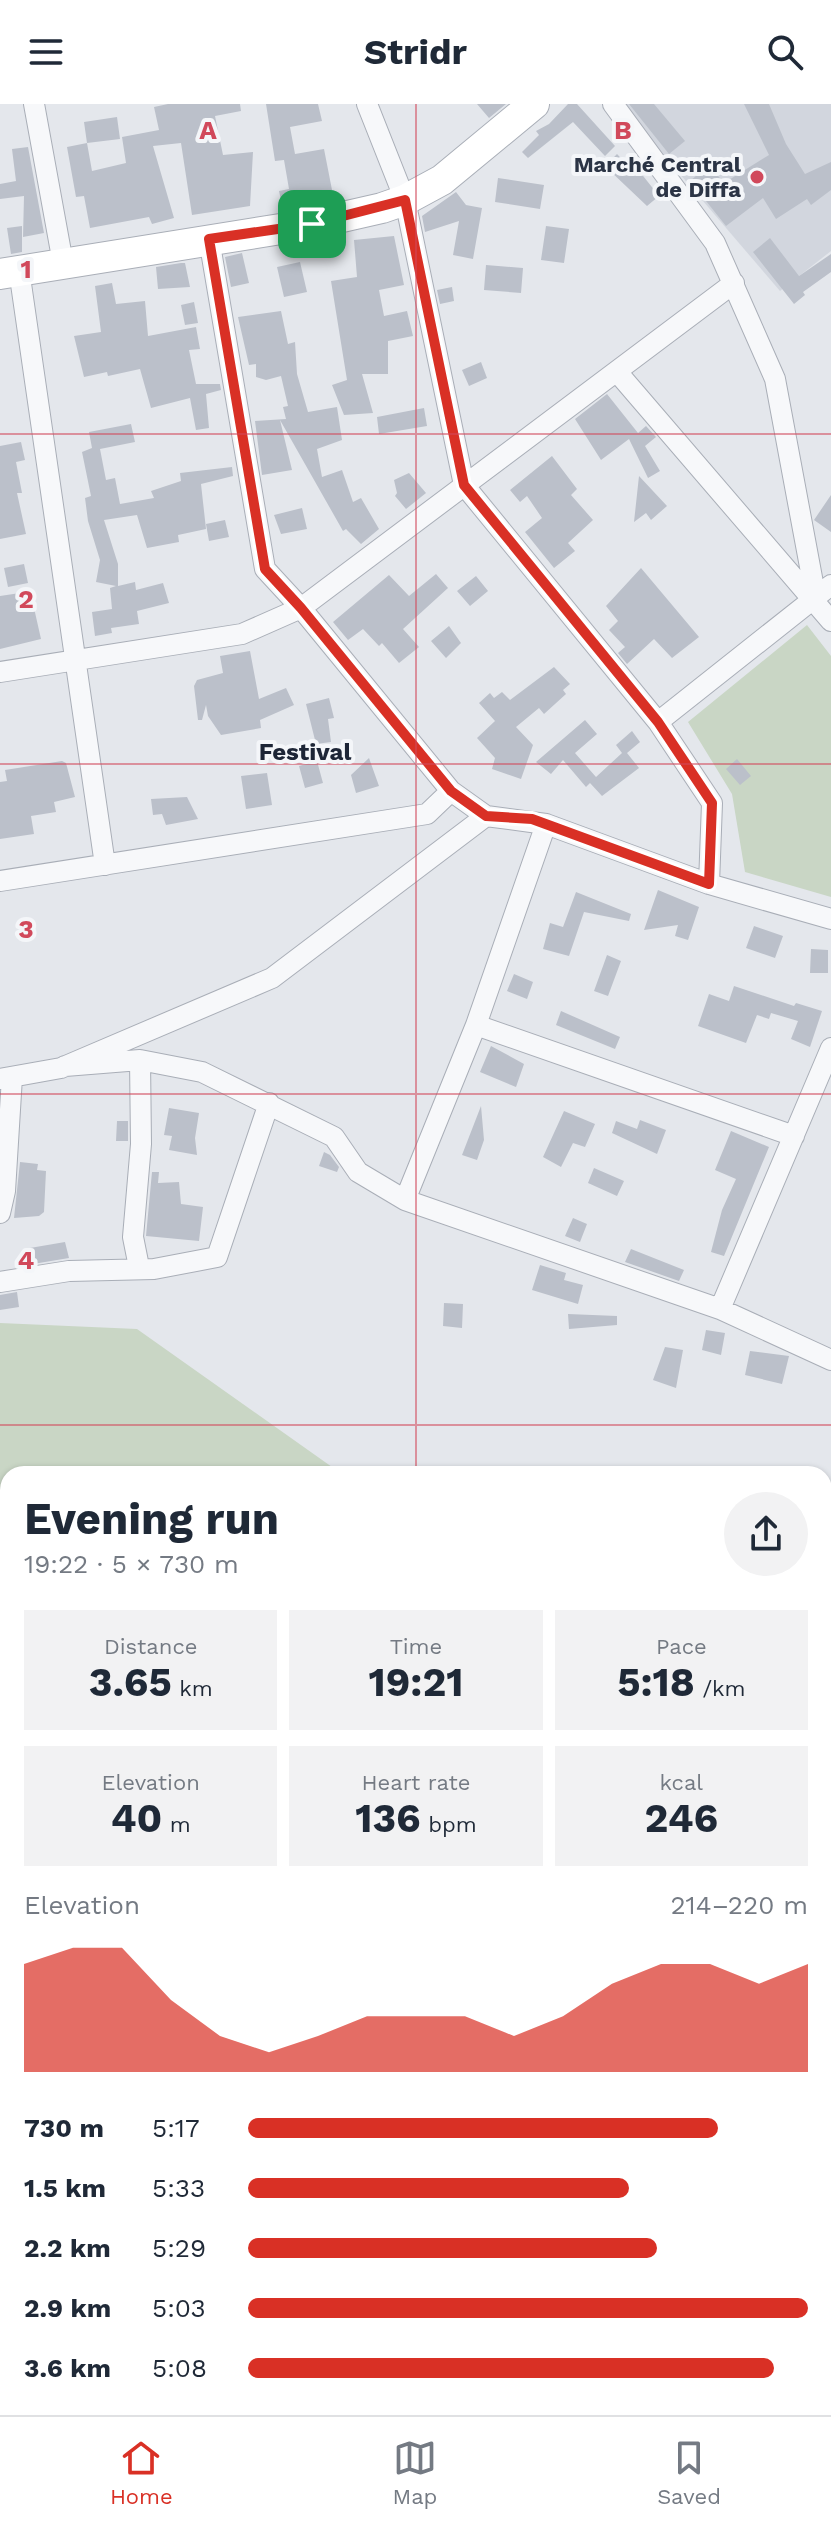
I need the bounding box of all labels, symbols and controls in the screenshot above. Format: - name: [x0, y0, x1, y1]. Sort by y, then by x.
- icon: menu: [24, 30, 68, 74]
- icon: search: [763, 30, 807, 74]
- text: Stridr: [364, 31, 467, 73]
- text: A: [199, 115, 217, 145]
- text: B: [614, 115, 632, 145]
- place label: Marché Central de Diffa: [574, 152, 742, 202]
- marker: Marché Central de Diffa: [748, 168, 766, 186]
- pin: [278, 190, 346, 258]
- icon: arrive: [290, 202, 334, 246]
- text: 1: [20, 254, 32, 284]
- text: 2: [18, 584, 34, 614]
- district label: Festival: [259, 738, 351, 766]
- text: 3: [18, 914, 34, 944]
- text: 4: [18, 1245, 35, 1275]
- button: share: [724, 1492, 808, 1576]
- text: Evening run: [24, 1493, 279, 1545]
- text: 19:22 · 5 × 730 m: [24, 1549, 239, 1579]
- text: Distance: [104, 1634, 197, 1659]
- text: Time: [390, 1634, 442, 1659]
- text: Pace: [656, 1634, 707, 1659]
- text: 3.65: [89, 1659, 172, 1706]
- text: 19:21: [368, 1659, 464, 1706]
- text: 5:18: [617, 1659, 695, 1706]
- text: km: [172, 1676, 213, 1701]
- text: /km: [695, 1676, 745, 1701]
- text: Elevation: [102, 1770, 200, 1795]
- text: Heart rate: [362, 1770, 470, 1795]
- text: kcal: [660, 1770, 703, 1795]
- text: 40: [111, 1795, 162, 1842]
- text: 136: [355, 1795, 421, 1842]
- text: 246: [644, 1795, 718, 1842]
- text: m: [162, 1812, 191, 1837]
- text: bpm: [421, 1812, 477, 1837]
- text: Elevation: [24, 1890, 140, 1920]
- text: 214–220 m: [670, 1890, 808, 1920]
- text: 730 m: [24, 2113, 104, 2143]
- text: 5:17: [152, 2113, 200, 2143]
- text: 1.5 km: [24, 2173, 106, 2203]
- text: 5:33: [152, 2173, 205, 2203]
- text: 2.2 km: [24, 2233, 111, 2263]
- text: 5:29: [152, 2233, 206, 2263]
- text: 2.9 km: [24, 2293, 111, 2323]
- text: 5:03: [152, 2293, 206, 2323]
- text: 3.6 km: [24, 2353, 111, 2383]
- text: 5:08: [152, 2353, 207, 2383]
- tab: Home: [110, 2436, 173, 2509]
- tab: Map: [393, 2436, 437, 2509]
- tab: Saved: [657, 2436, 721, 2509]

